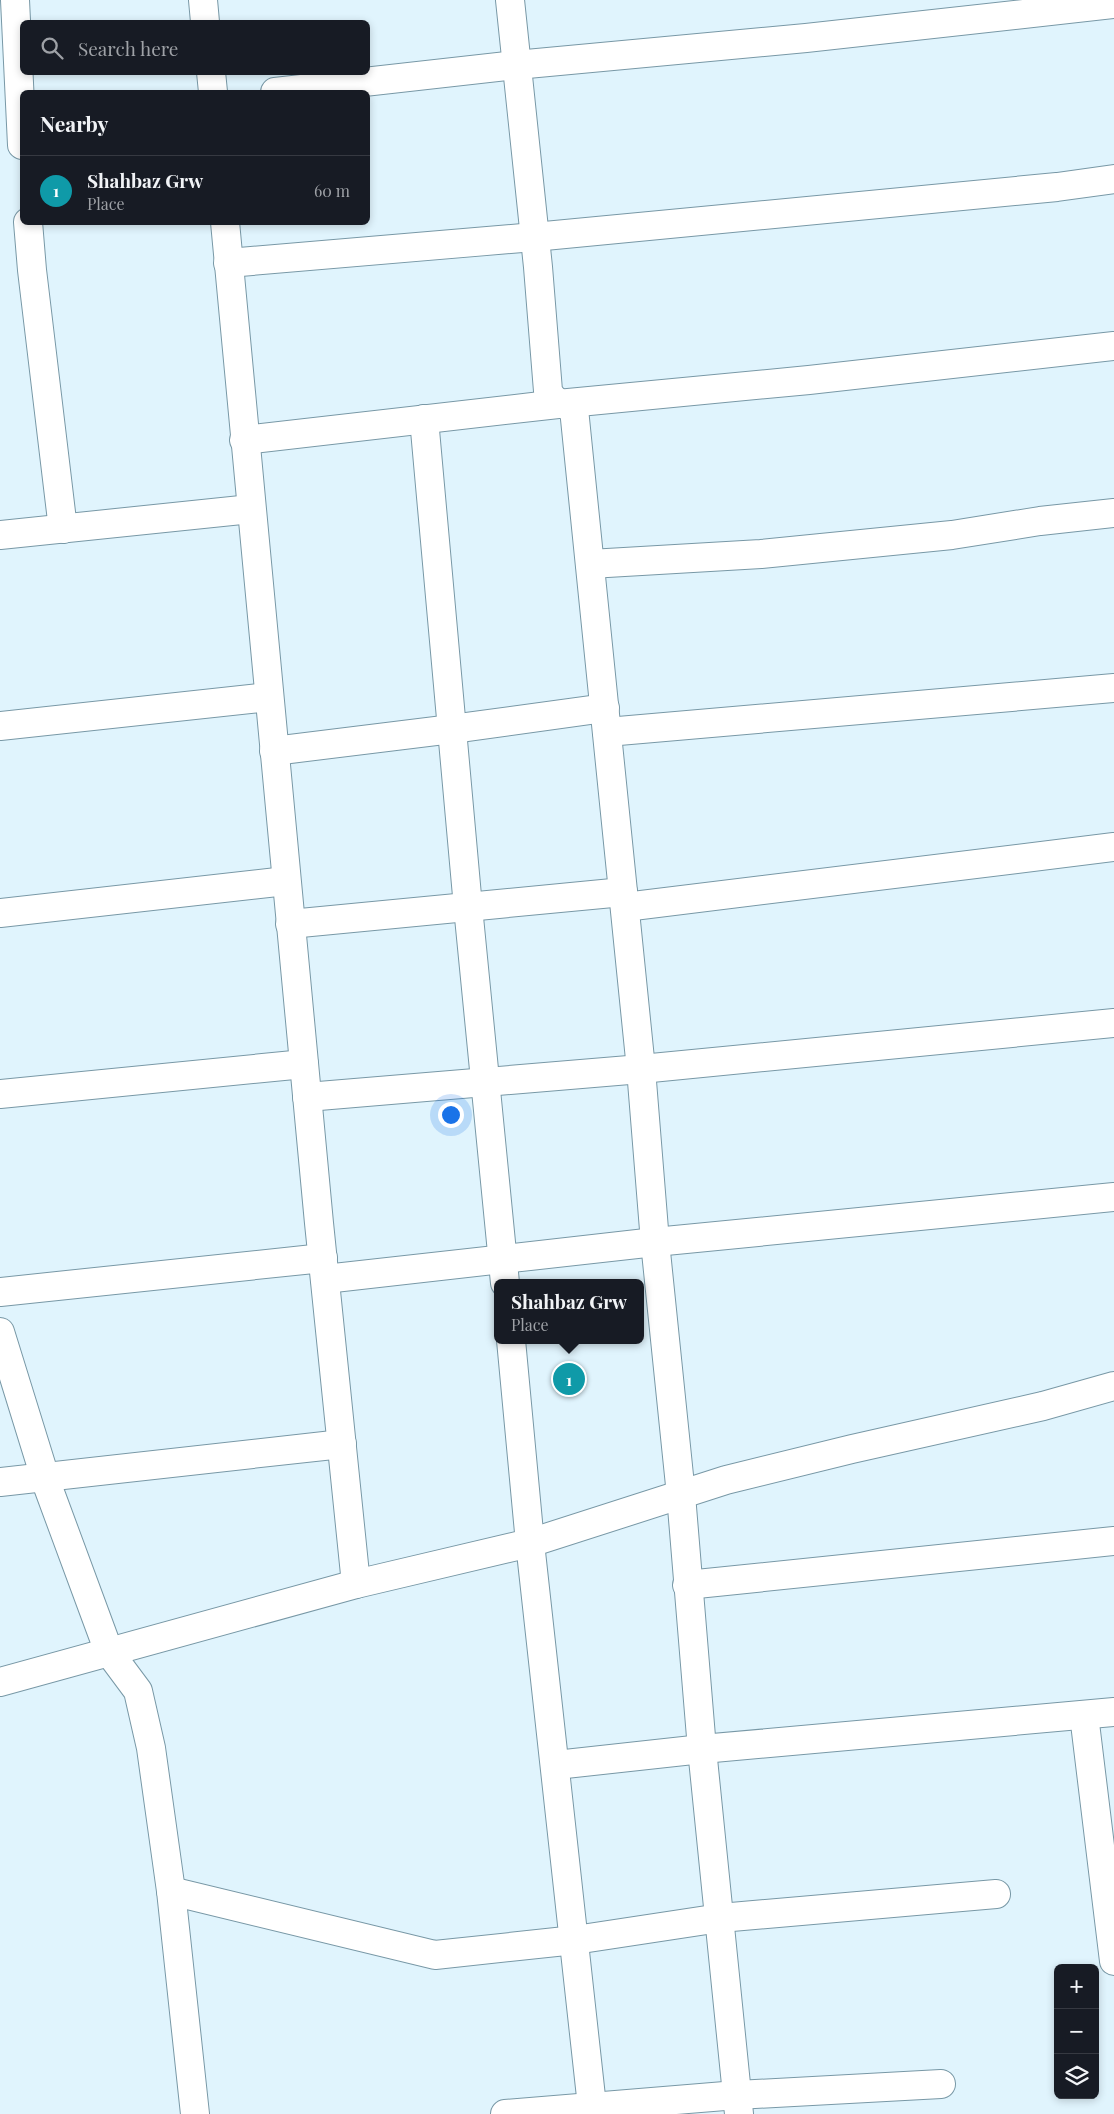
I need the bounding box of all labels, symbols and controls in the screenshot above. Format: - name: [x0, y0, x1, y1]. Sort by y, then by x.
- search box: [20, 20, 370, 75]
- icon: search: [38, 34, 66, 62]
- text: Search here: [78, 35, 178, 61]
- text: Nearby: [40, 109, 109, 137]
- text: Shahbaz Grw: [87, 167, 203, 193]
- text: 1: [53, 180, 59, 201]
- text: 60 m: [314, 180, 350, 201]
- text: Place: [87, 193, 125, 214]
- your location: [438, 1102, 464, 1128]
- popup: [494, 1279, 644, 1344]
- text: Shahbaz Grw: [511, 1288, 627, 1314]
- text: Place: [511, 1314, 549, 1335]
- pin: 1: [553, 1360, 585, 1398]
- map controls: [1054, 1964, 1099, 2099]
- button: +: [1054, 1964, 1099, 2009]
- button: −: [1054, 2009, 1099, 2054]
- button: layers: [1054, 2054, 1099, 2099]

